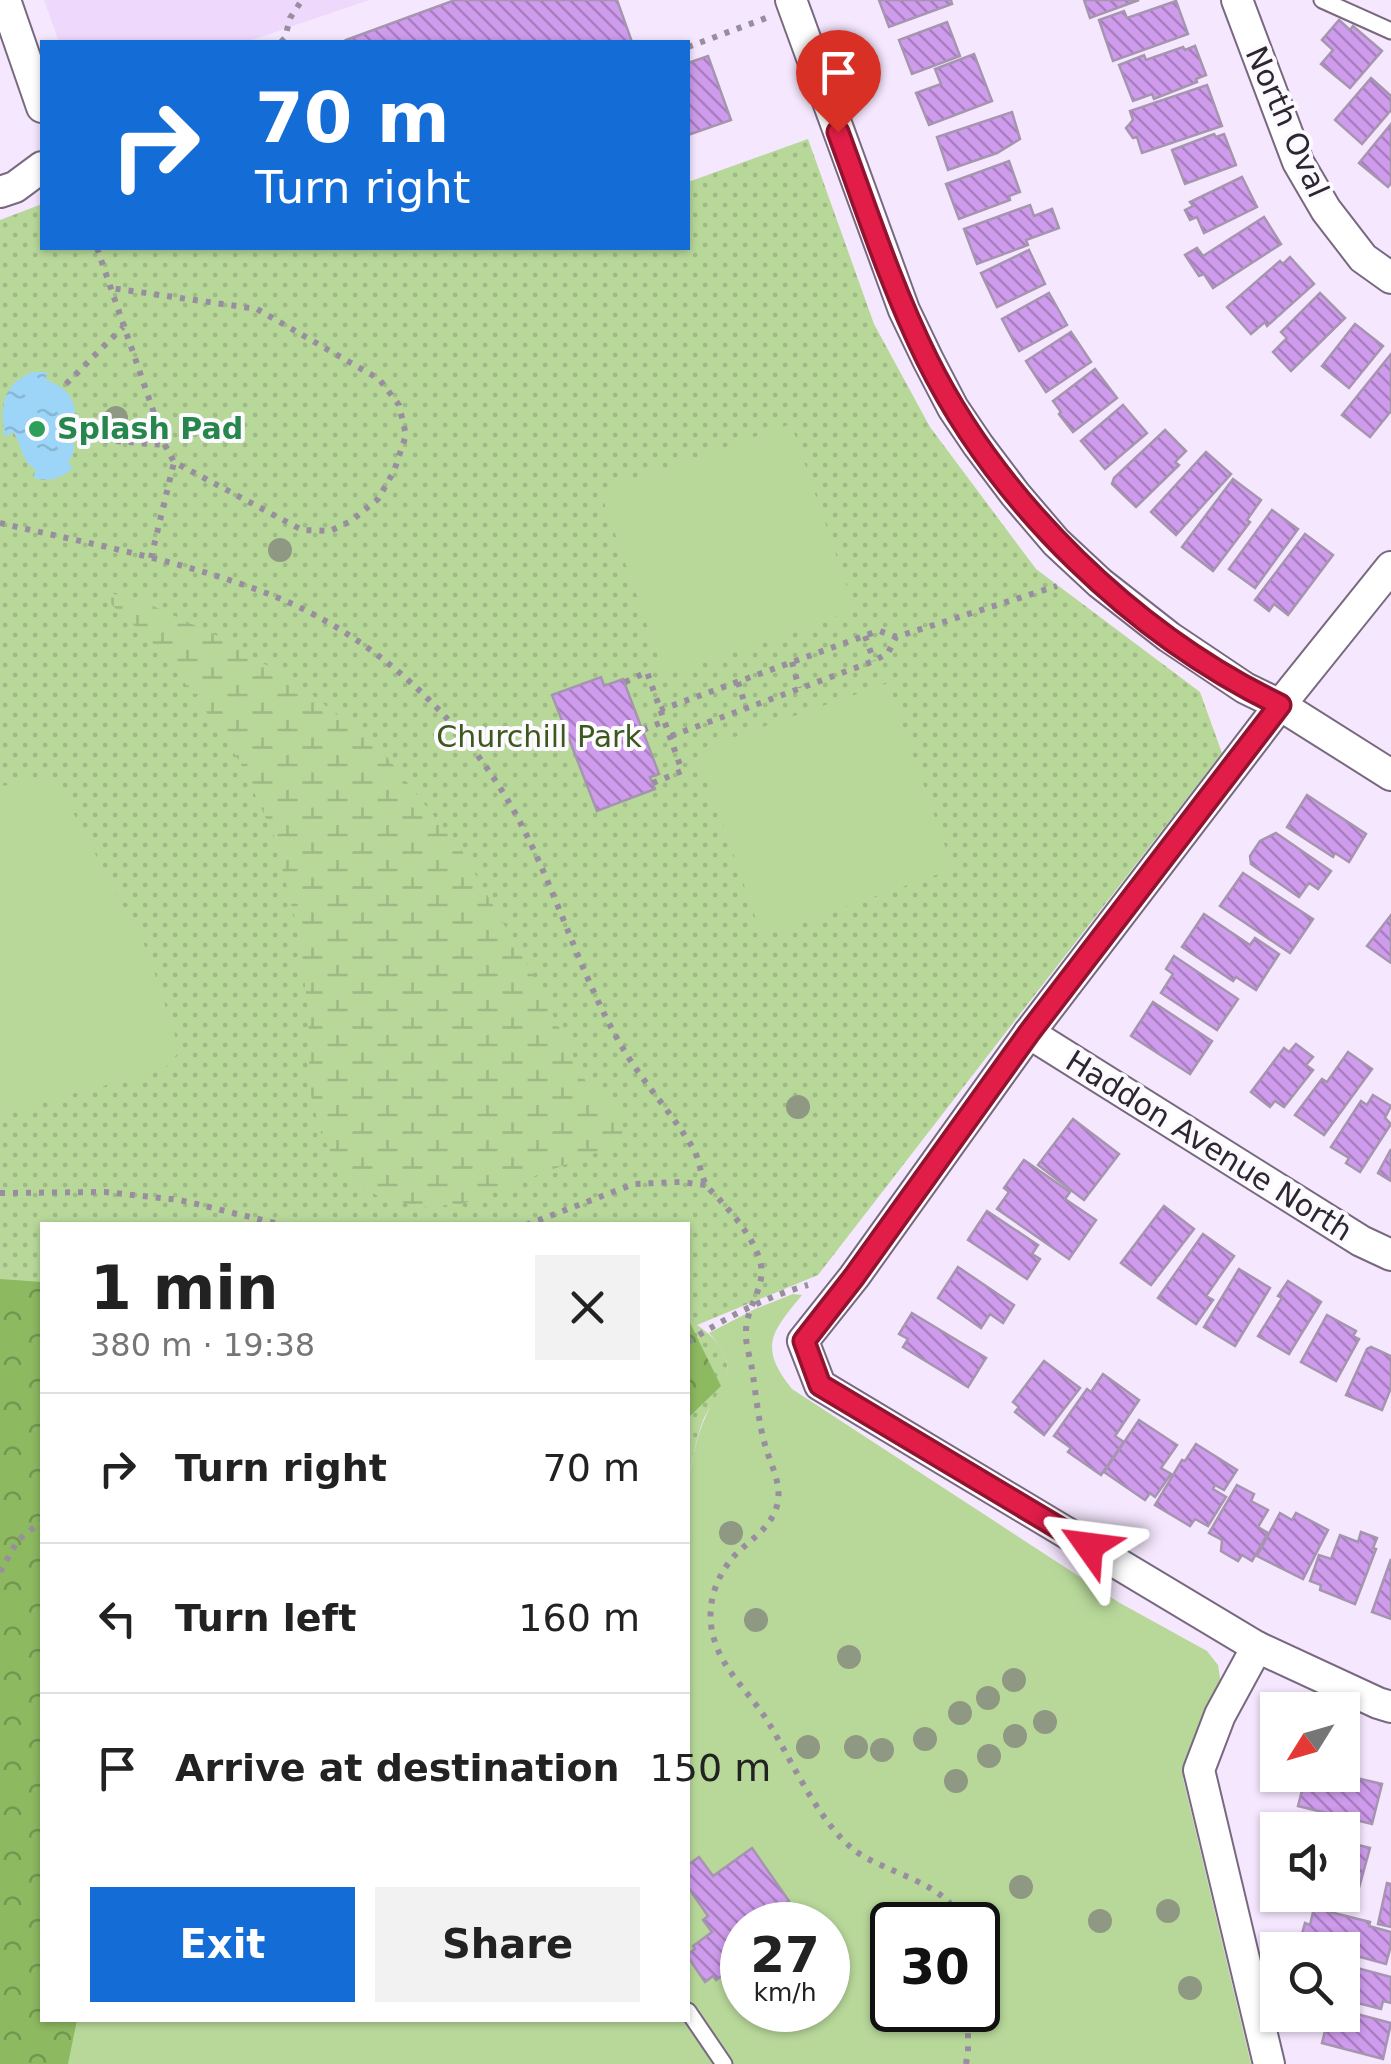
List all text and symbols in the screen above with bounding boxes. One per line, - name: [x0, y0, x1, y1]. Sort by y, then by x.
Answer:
- pin: [796, 30, 881, 133]
- street label: North Oval: [1239, 41, 1336, 203]
- icon: arrive: [811, 45, 866, 100]
- text: 70 m: [255, 77, 450, 159]
- icon: right: [90, 80, 220, 210]
- text: Turn right: [255, 161, 470, 214]
- place label: Splash Pad: [57, 411, 243, 446]
- marker: Splash Pad: [26, 418, 48, 440]
- park label: Churchill Park: [436, 719, 642, 754]
- street label: Haddon Avenue North: [1060, 1043, 1359, 1248]
- text: 1 min: [90, 1253, 278, 1323]
- button: close: [535, 1255, 640, 1360]
- text: 380 m · 19:38: [90, 1326, 315, 1364]
- icon: right: [90, 1441, 145, 1496]
- text: Turn right: [175, 1446, 387, 1490]
- text: 70 m: [543, 1446, 640, 1490]
- position arrow: [1037, 1494, 1141, 1598]
- icon: left: [90, 1591, 145, 1646]
- text: Turn left: [175, 1596, 356, 1640]
- text: 160 m: [518, 1596, 640, 1640]
- north arrow: [1260, 1692, 1360, 1792]
- map controls: [1260, 1692, 1360, 2032]
- icon: arrive: [90, 1741, 145, 1796]
- text: Arrive at destination: [175, 1746, 620, 1790]
- text: 150 m: [650, 1746, 771, 1790]
- button: sound: [1260, 1812, 1360, 1912]
- button: Exit: [90, 1887, 355, 2002]
- button: Share: [375, 1887, 640, 2002]
- speed limit sign: 30: [870, 1902, 1000, 2032]
- text: 27: [750, 1926, 820, 1984]
- button: search: [1260, 1932, 1360, 2032]
- text: km/h: [753, 1978, 817, 2007]

